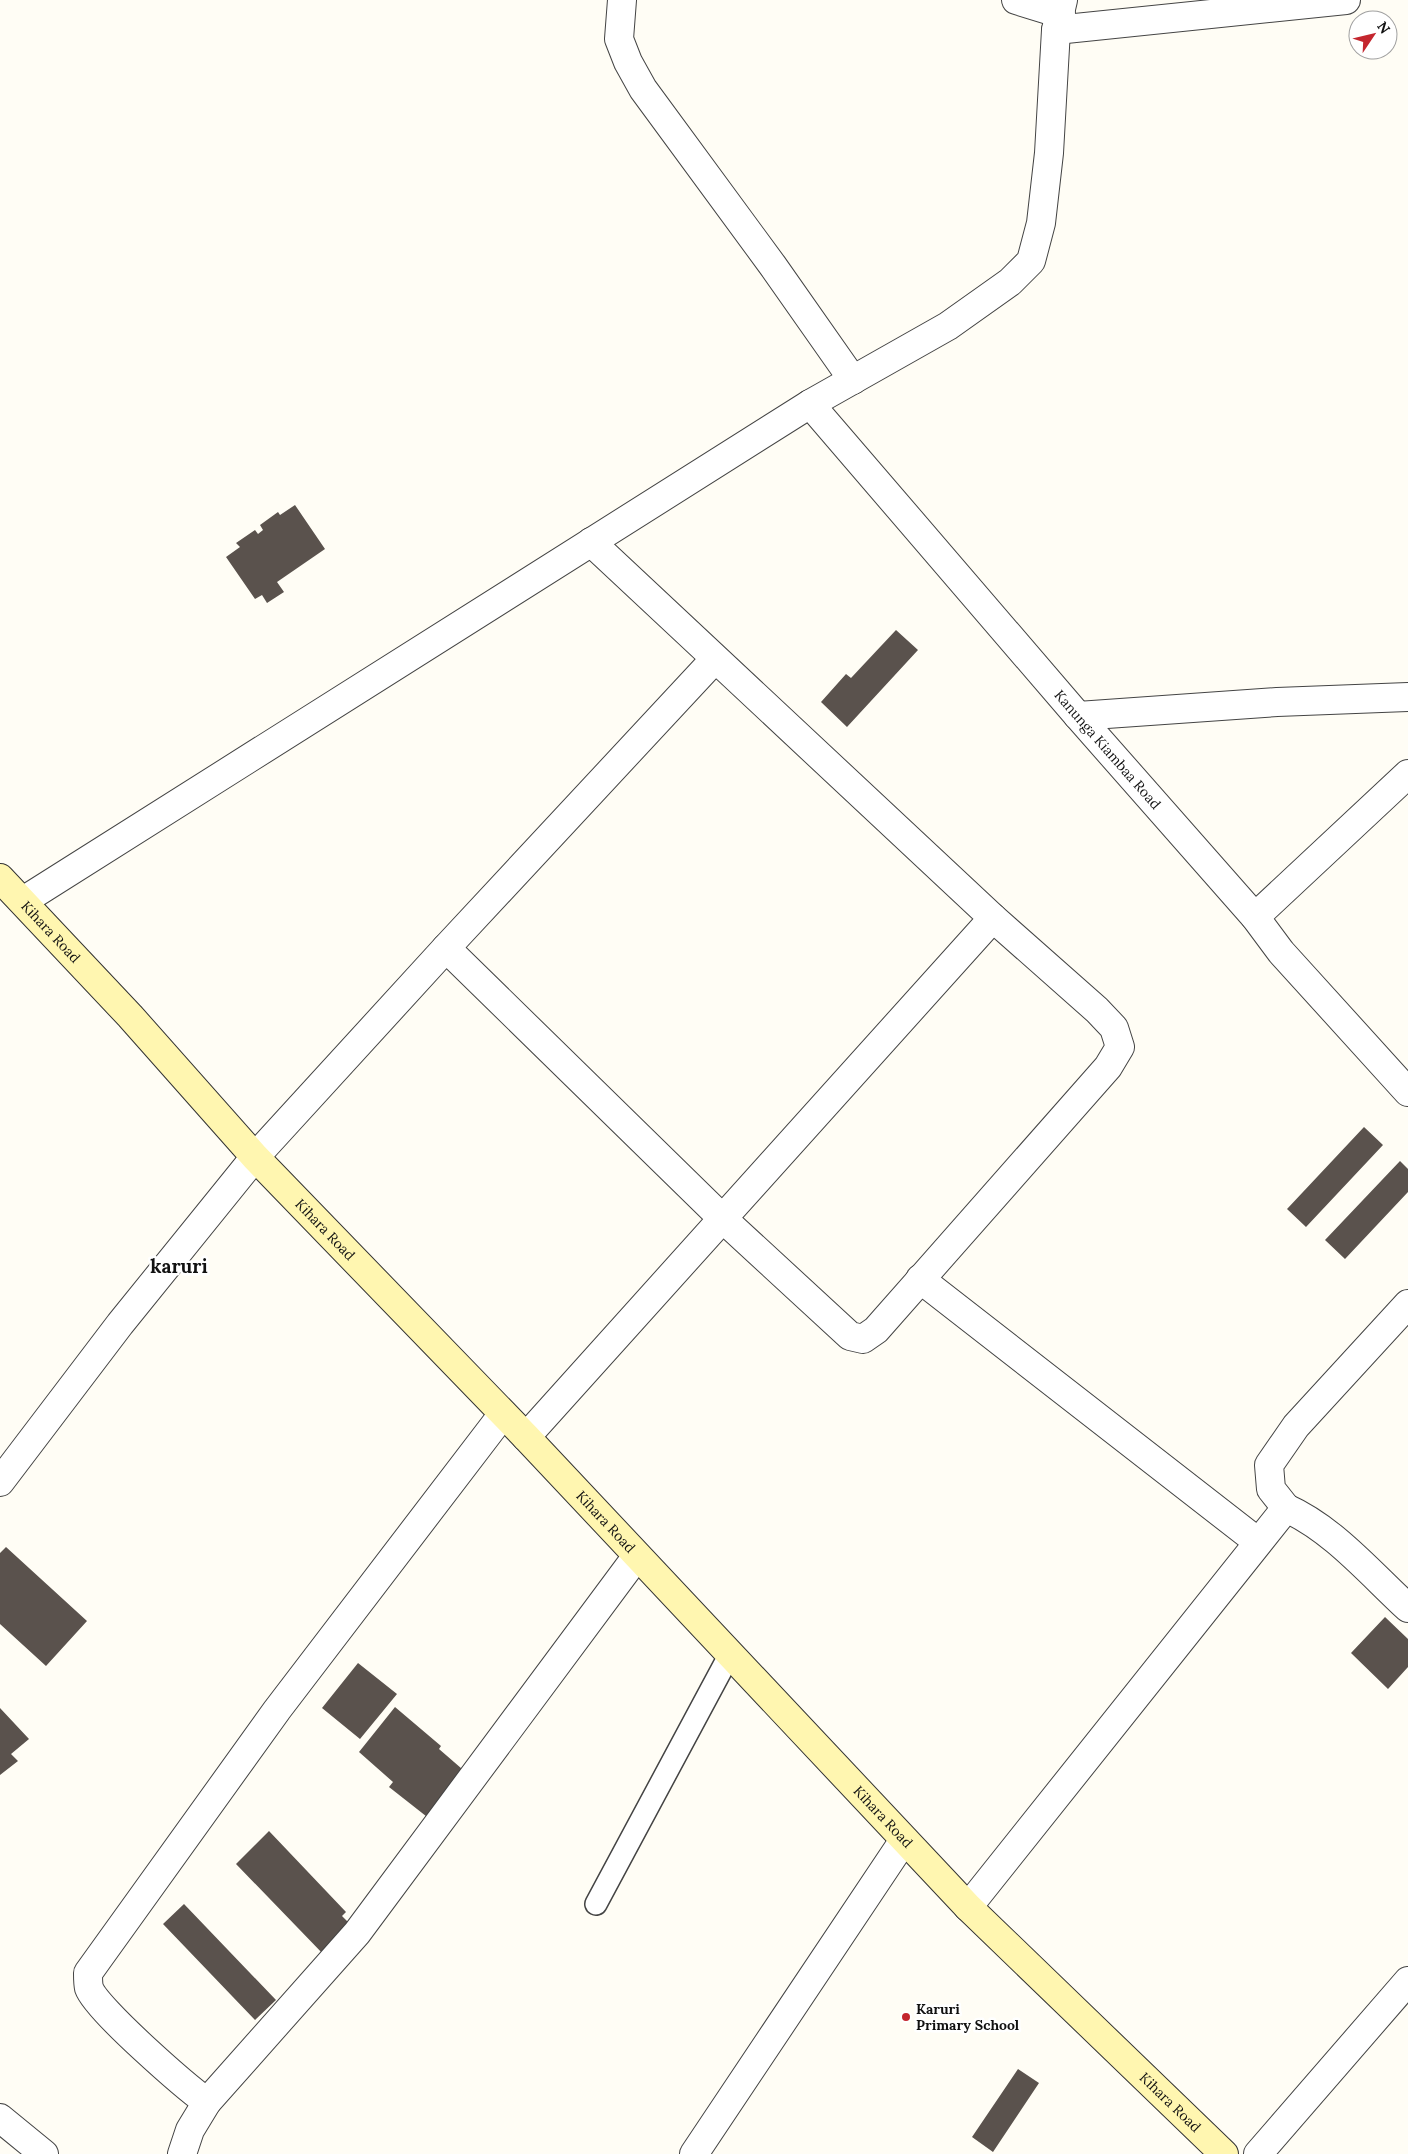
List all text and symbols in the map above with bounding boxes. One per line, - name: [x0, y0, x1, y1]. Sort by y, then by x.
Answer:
- north arrow: [1348, 10, 1398, 60]
- text: N: [1373, 18, 1394, 37]
- street label: Kanunga Kiambaa Road: [1050, 686, 1165, 813]
- street label: Kihara Road: [17, 897, 84, 967]
- street label: Kihara Road: [291, 1195, 359, 1264]
- district label: karuri: [150, 1254, 208, 1278]
- street label: Kihara Road: [572, 1487, 639, 1557]
- street label: Kihara Road: [850, 1782, 917, 1852]
- place label: Karuri Primary School: [916, 2000, 1020, 2034]
- marker: Karuri Primary School: [900, 2011, 912, 2023]
- street label: Kihara Road: [1136, 2068, 1205, 2136]

